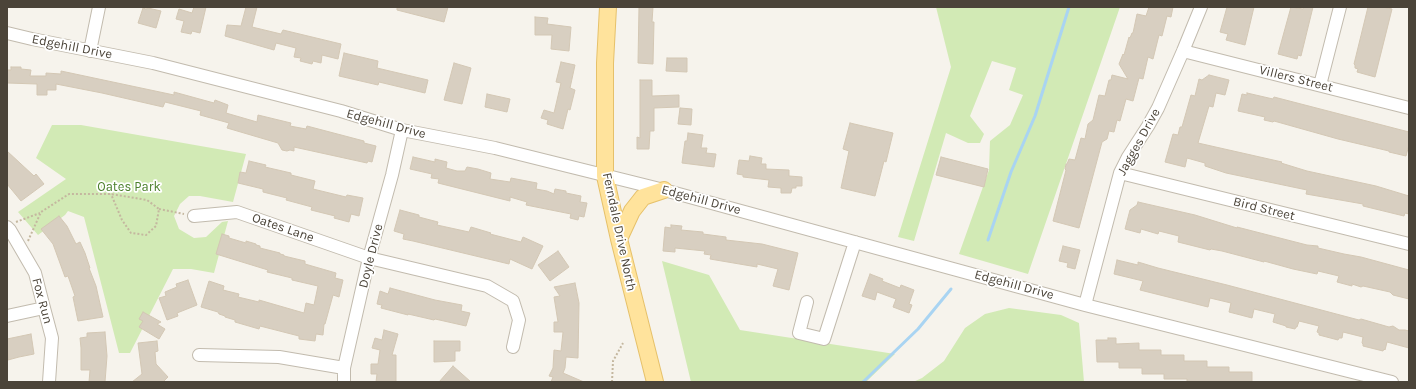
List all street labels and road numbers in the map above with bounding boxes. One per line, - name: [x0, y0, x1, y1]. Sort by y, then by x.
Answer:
- street label: Edgehill Drive: [31, 32, 113, 62]
- street label: Villers Street: [1258, 62, 1334, 96]
- street label: Edgehill Drive: [345, 106, 427, 142]
- street label: Jagges Drive: [1114, 106, 1164, 178]
- street label: Ferndale Drive North: [599, 171, 639, 293]
- street label: Edgehill Drive: [660, 182, 742, 218]
- street label: Bird Street: [1231, 194, 1297, 224]
- street label: Oates Lane: [250, 210, 316, 246]
- street label: Doyle Drive: [356, 222, 386, 290]
- street label: Edgehill Drive: [973, 267, 1055, 303]
- street label: Fox Run: [28, 276, 56, 326]

